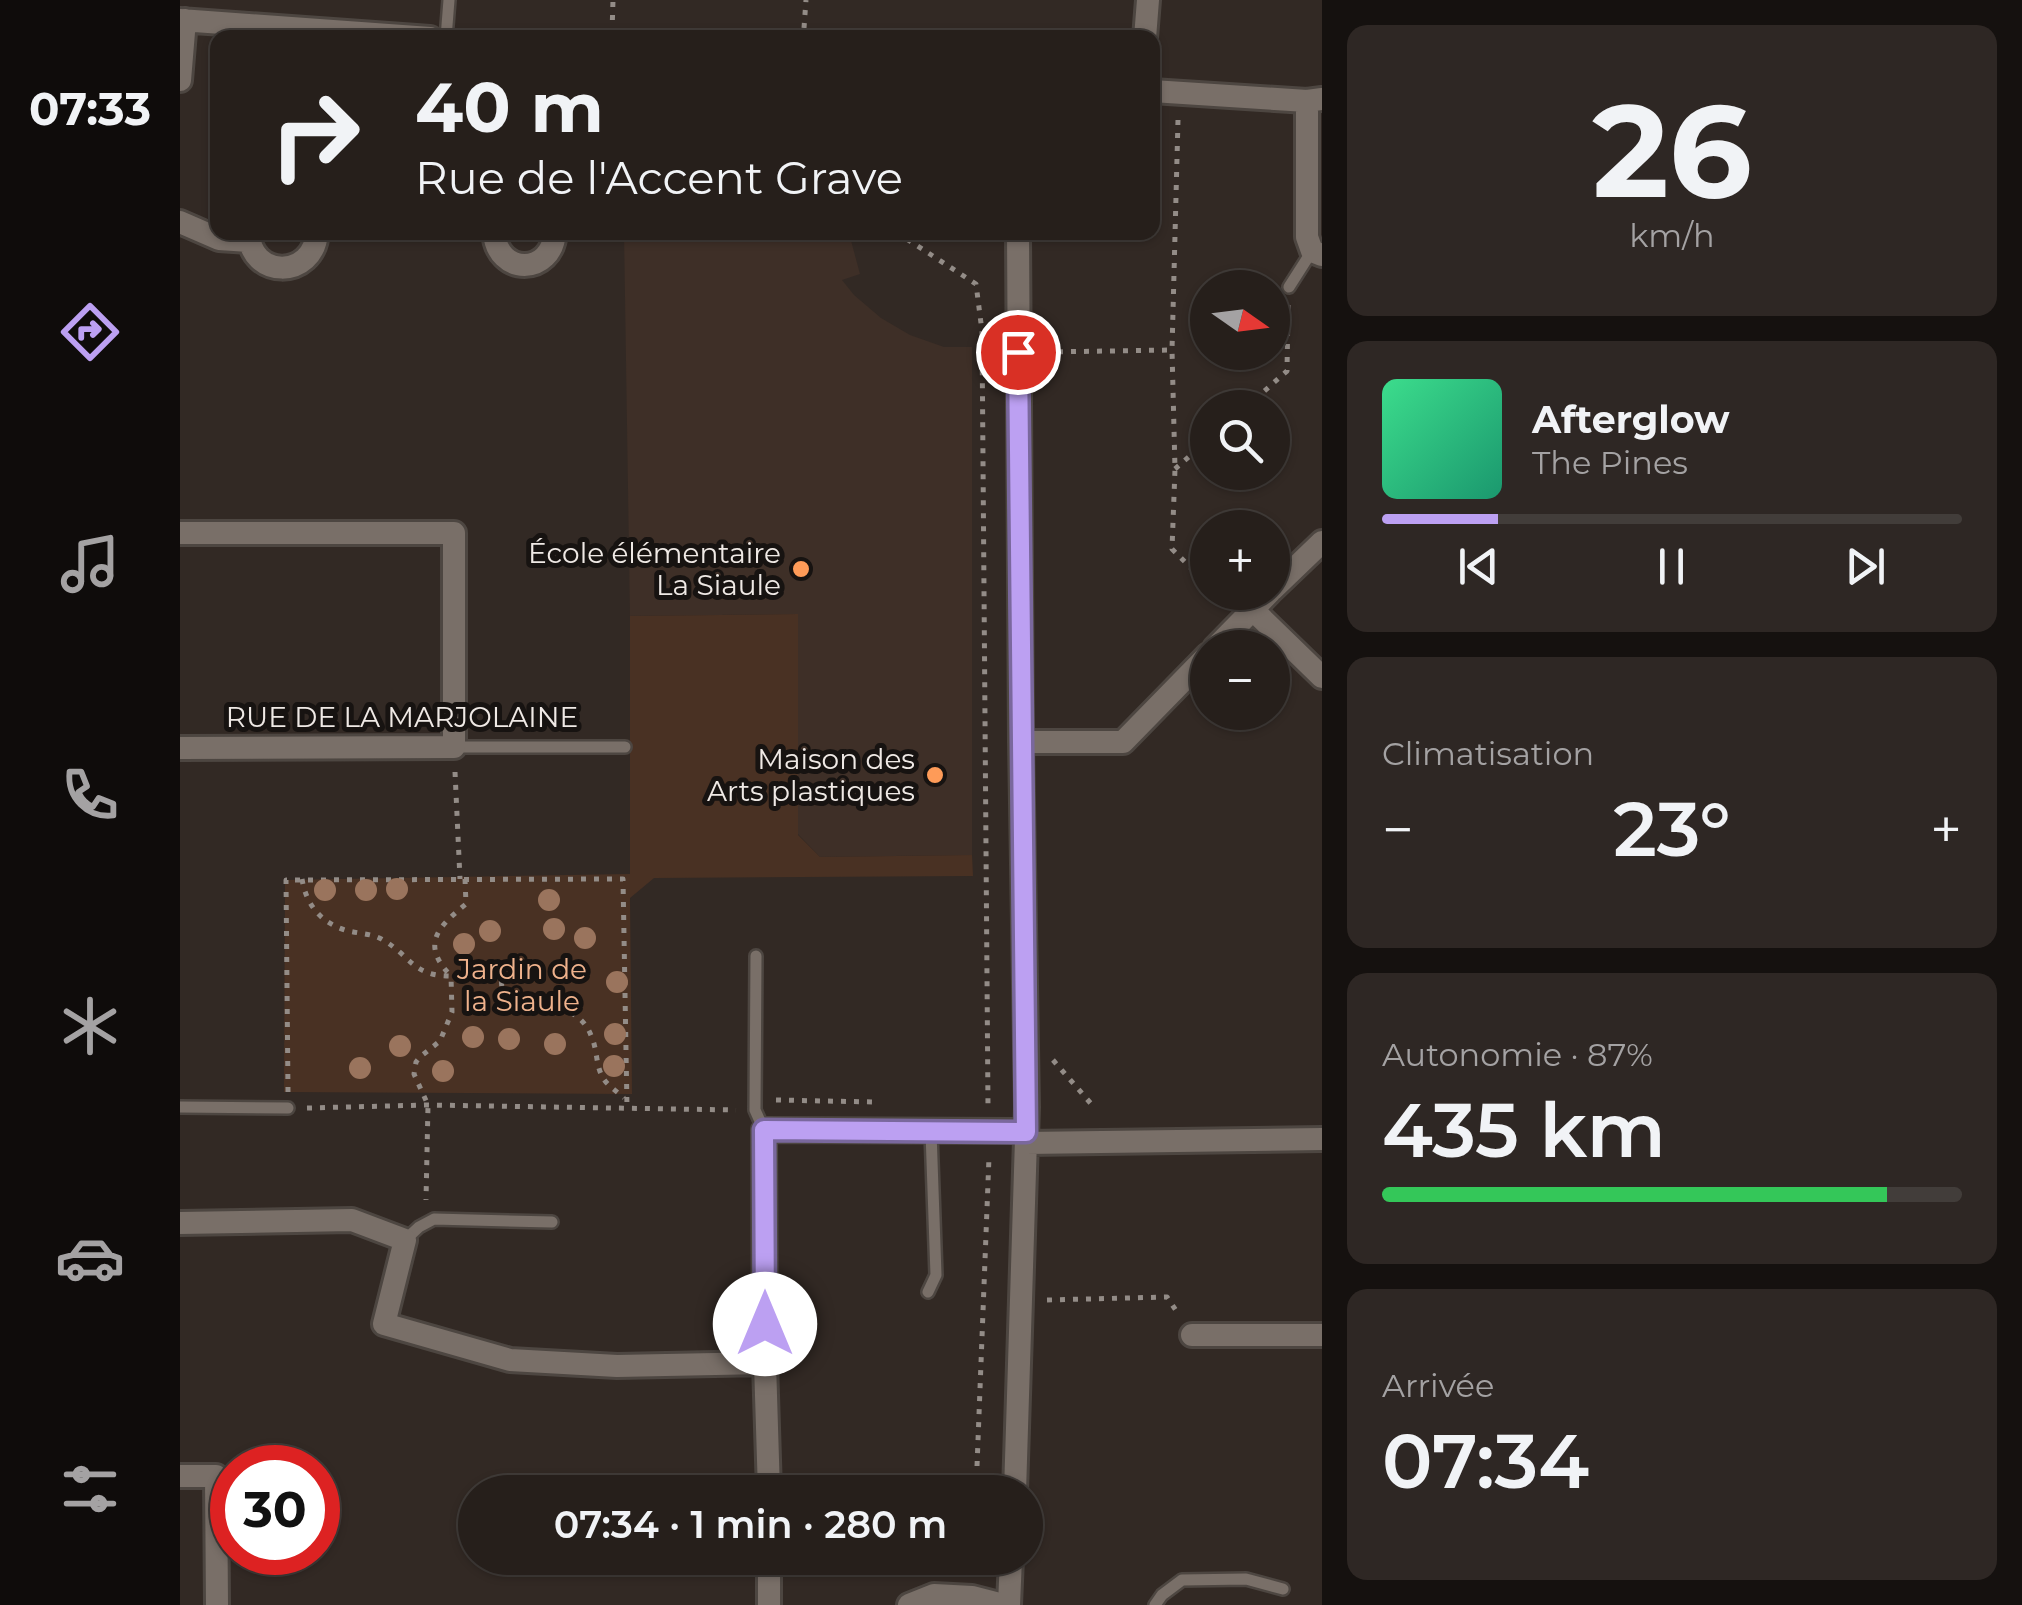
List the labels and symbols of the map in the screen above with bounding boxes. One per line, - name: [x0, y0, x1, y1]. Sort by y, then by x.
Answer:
- north arrow: [1190, 270, 1290, 370]
- pin: [976, 310, 1061, 395]
- place label: École élémentaire La Siaule: [528, 536, 781, 602]
- marker: École élémentaire La Siaule: [790, 558, 812, 580]
- street label: RUE DE LA MARJOLAINE: [226, 700, 578, 734]
- place label: Maison des Arts plastiques: [707, 742, 915, 808]
- marker: Maison des Arts plastiques: [924, 764, 946, 786]
- park label: Jardin de la Siaule: [456, 952, 587, 1018]
- position arrow: [713, 1272, 817, 1376]
- speed limit sign: 30: [210, 1445, 340, 1575]

